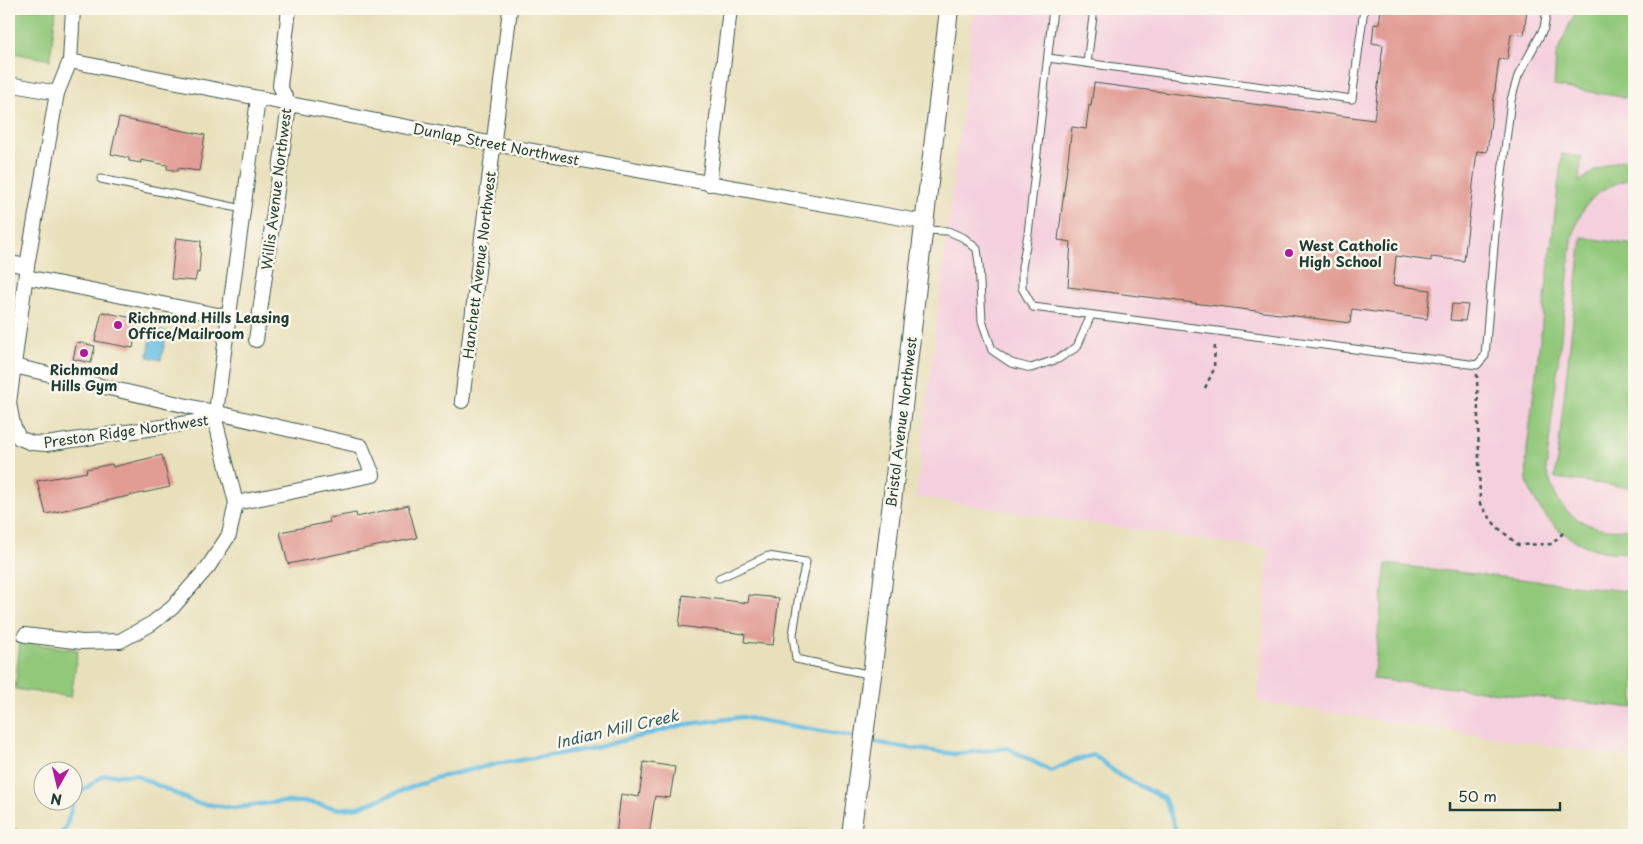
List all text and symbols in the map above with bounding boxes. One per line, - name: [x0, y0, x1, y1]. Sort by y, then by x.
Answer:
- street label: Willis Avenue Northwest: [256, 106, 296, 271]
- street label: Dunlap Street Northwest: [411, 118, 581, 171]
- street label: Hanchett Avenue Northwest: [457, 170, 501, 360]
- place label: West Catholic High School: [1299, 235, 1398, 272]
- marker: West Catholic High School: [1283, 247, 1295, 259]
- place label: Richmond Hills Leasing Office/Mailroom: [128, 307, 289, 344]
- marker: Richmond Hills Leasing Office/Mailroom: [112, 319, 124, 331]
- street label: Bristol Avenue Northwest: [880, 335, 922, 508]
- marker: Richmond Hills Gym: [78, 347, 90, 359]
- place label: Richmond Hills Gym: [50, 359, 119, 396]
- street label: Preston Ridge Northwest: [42, 409, 210, 453]
- water label: Indian Mill Creek: [553, 702, 682, 753]
- north arrow: [32, 762, 82, 812]
- scale bar: [1450, 779, 1560, 811]
- text: 50 m: [1458, 784, 1497, 807]
- text: N: [49, 788, 63, 811]

